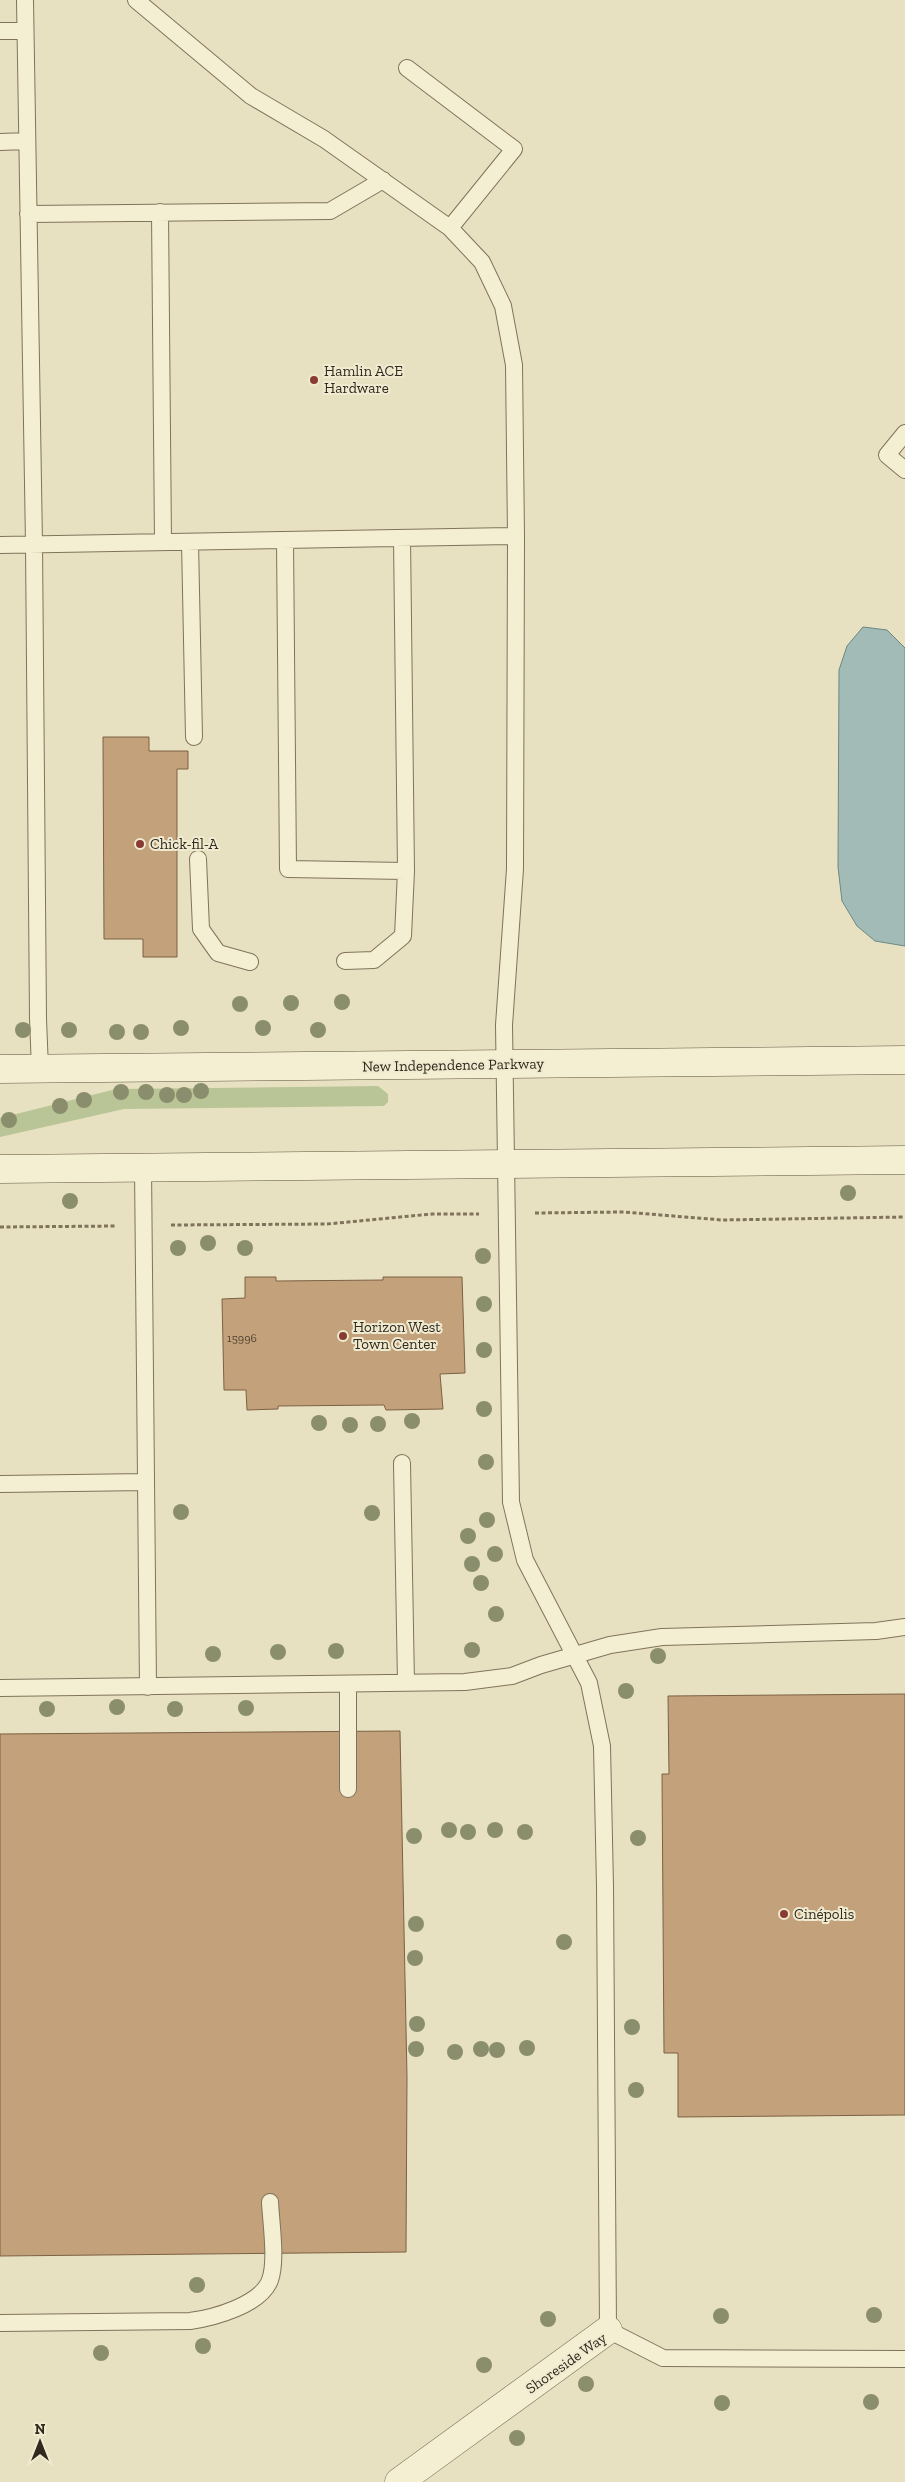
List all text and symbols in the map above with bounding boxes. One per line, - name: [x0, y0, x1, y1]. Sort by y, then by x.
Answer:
- place label: Hamlin ACE Hardware: [324, 362, 403, 397]
- marker: Hamlin ACE Hardware: [308, 374, 320, 386]
- place label: Chick-fil-A: [150, 835, 219, 853]
- marker: Chick-fil-A: [134, 838, 146, 850]
- street label: New Independence Parkway: [362, 1054, 544, 1076]
- place label: Horizon West Town Center: [353, 1318, 441, 1353]
- marker: Horizon West Town Center: [337, 1330, 349, 1342]
- house number: 15996: [227, 1331, 257, 1345]
- place label: Cinépolis: [794, 1905, 854, 1923]
- marker: Cinépolis: [778, 1908, 790, 1920]
- street label: Shoreside Way: [522, 2328, 610, 2397]
- north arrow: [15, 2417, 65, 2467]
- text: N: [35, 2421, 46, 2438]

